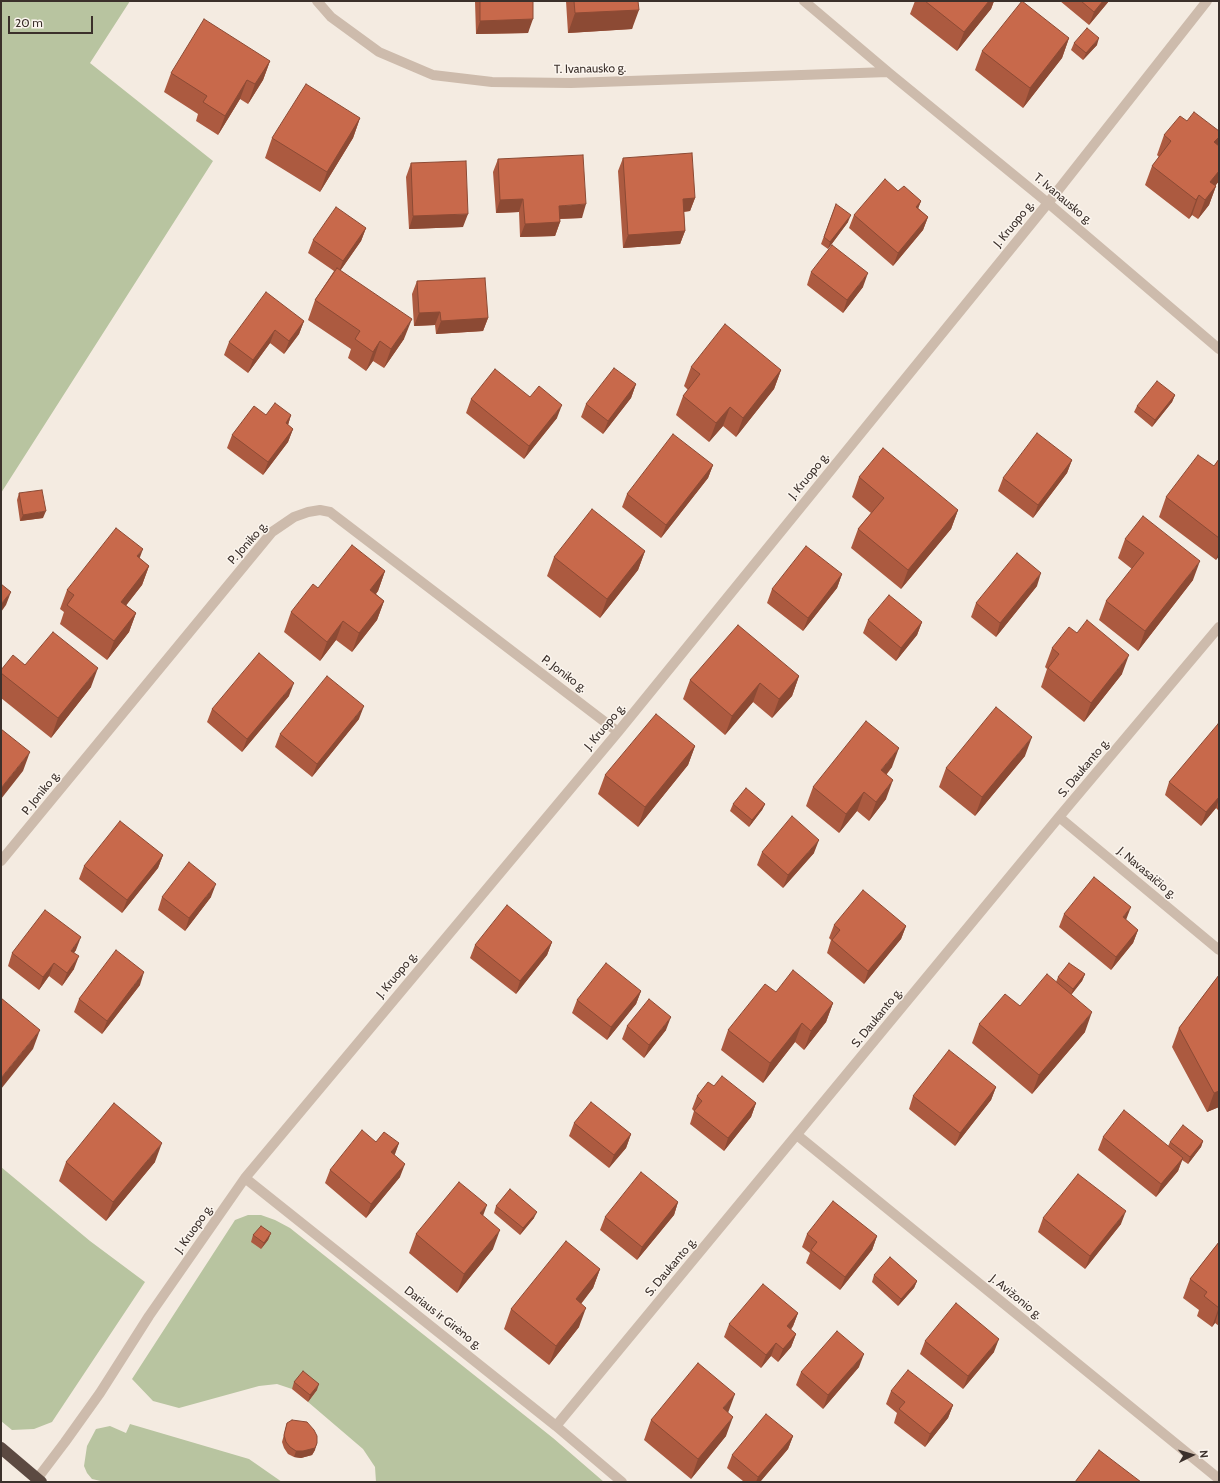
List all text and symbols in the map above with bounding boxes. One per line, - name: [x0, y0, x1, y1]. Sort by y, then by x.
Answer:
- scale bar: [10, 8, 95, 34]
- text: 20 m: [15, 15, 43, 30]
- street label: T. Ivanausko g.: [554, 61, 626, 77]
- street label: T. Ivanausko g.: [1031, 170, 1095, 228]
- street label: J. Kruopo g.: [991, 198, 1037, 250]
- street label: J. Kruopo g.: [786, 450, 832, 502]
- street label: P. Joniko g.: [225, 519, 271, 567]
- street label: P. Joniko g.: [539, 652, 589, 696]
- street label: J. Kruopo g.: [581, 701, 629, 753]
- street label: S. Daukanto g.: [1055, 736, 1113, 800]
- street label: P. Joniko g.: [19, 768, 63, 818]
- street label: J. Navasaičio g.: [1115, 844, 1179, 902]
- street label: J. Kruopo g.: [373, 949, 421, 1001]
- street label: S. Daukanto g.: [849, 985, 905, 1051]
- street label: J. Kruopo g.: [172, 1202, 216, 1256]
- street label: S. Daukanto g.: [642, 1235, 700, 1299]
- street label: J. Avižonio g.: [987, 1272, 1045, 1322]
- street label: Dariaus ir Girėno g.: [401, 1283, 485, 1353]
- north arrow: [1172, 1435, 1212, 1475]
- text: N: [1197, 1449, 1211, 1458]

